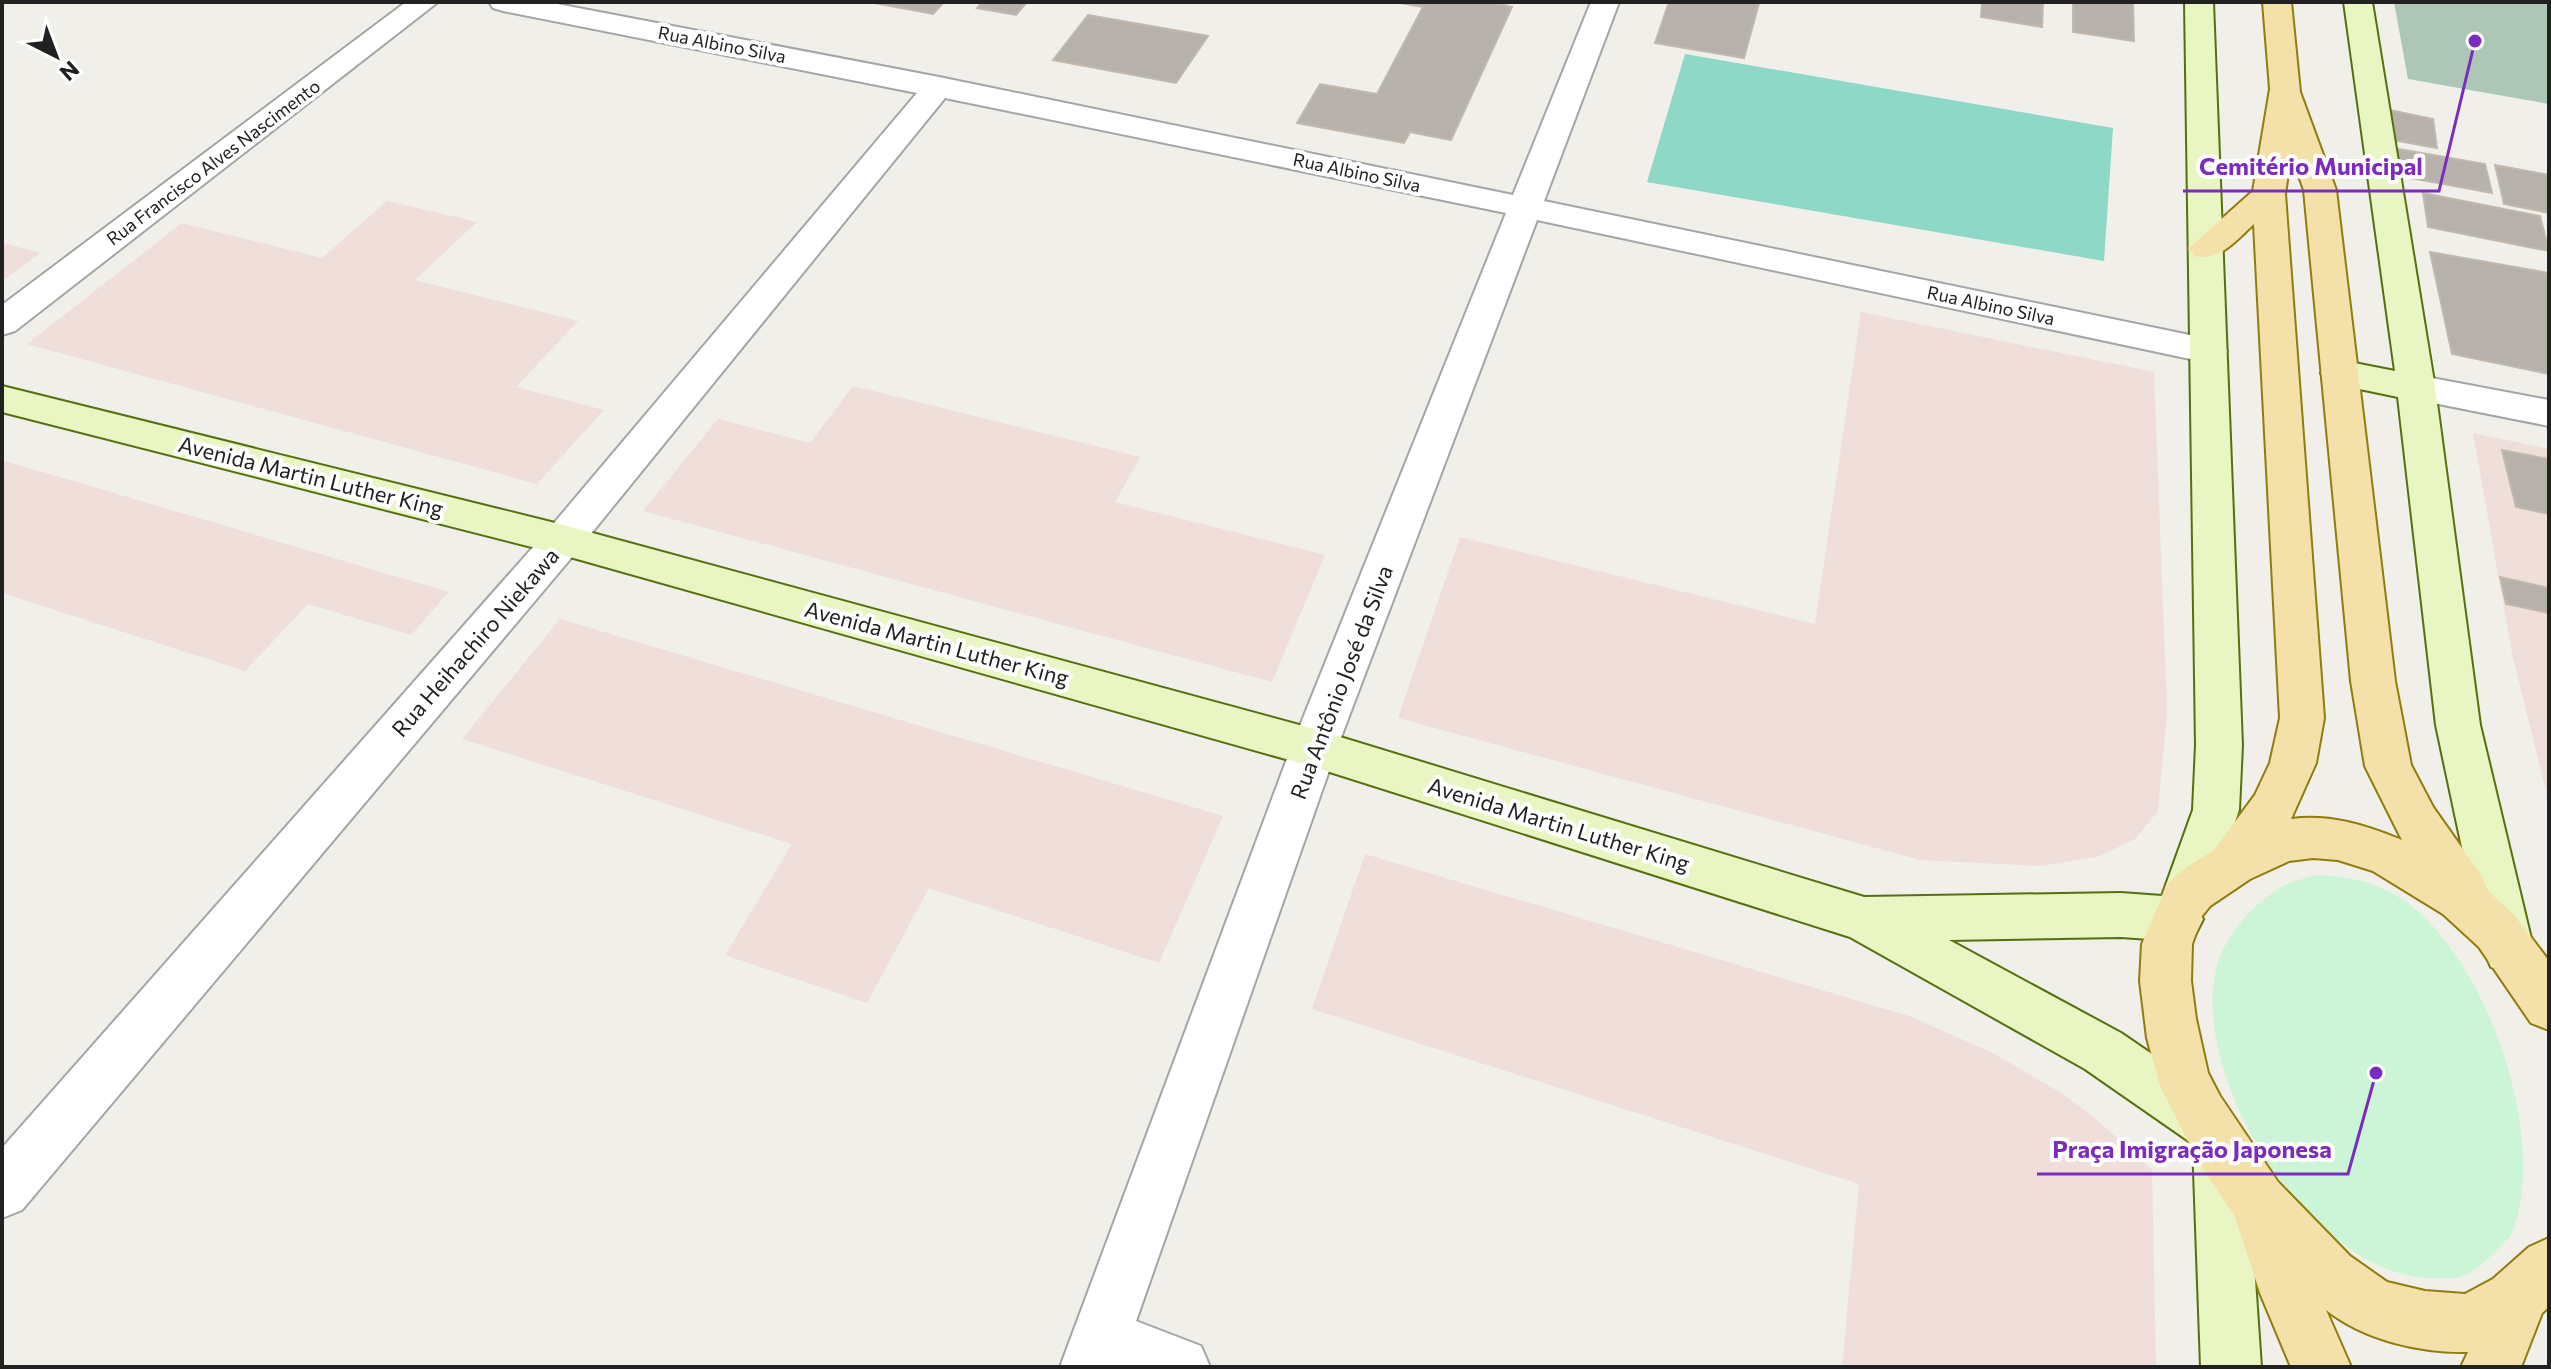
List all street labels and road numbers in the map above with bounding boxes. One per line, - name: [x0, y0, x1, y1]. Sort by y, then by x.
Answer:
- street label: Rua Albino Silva: [656, 21, 788, 67]
- street label: Rua Francisco Alves Nascimento: [102, 74, 324, 250]
- street label: Rua Albino Silva: [1291, 148, 1423, 196]
- street label: Rua Albino Silva: [1925, 281, 2057, 329]
- street label: Avenida Martin Luther King: [176, 430, 446, 522]
- street label: Rua Heihachiro Niekawa: [386, 542, 564, 742]
- street label: Rua Antônio José da Silva: [1284, 561, 1398, 803]
- street label: Avenida Martin Luther King: [802, 595, 1072, 691]
- street label: Avenida Martin Luther King: [1425, 771, 1693, 877]

